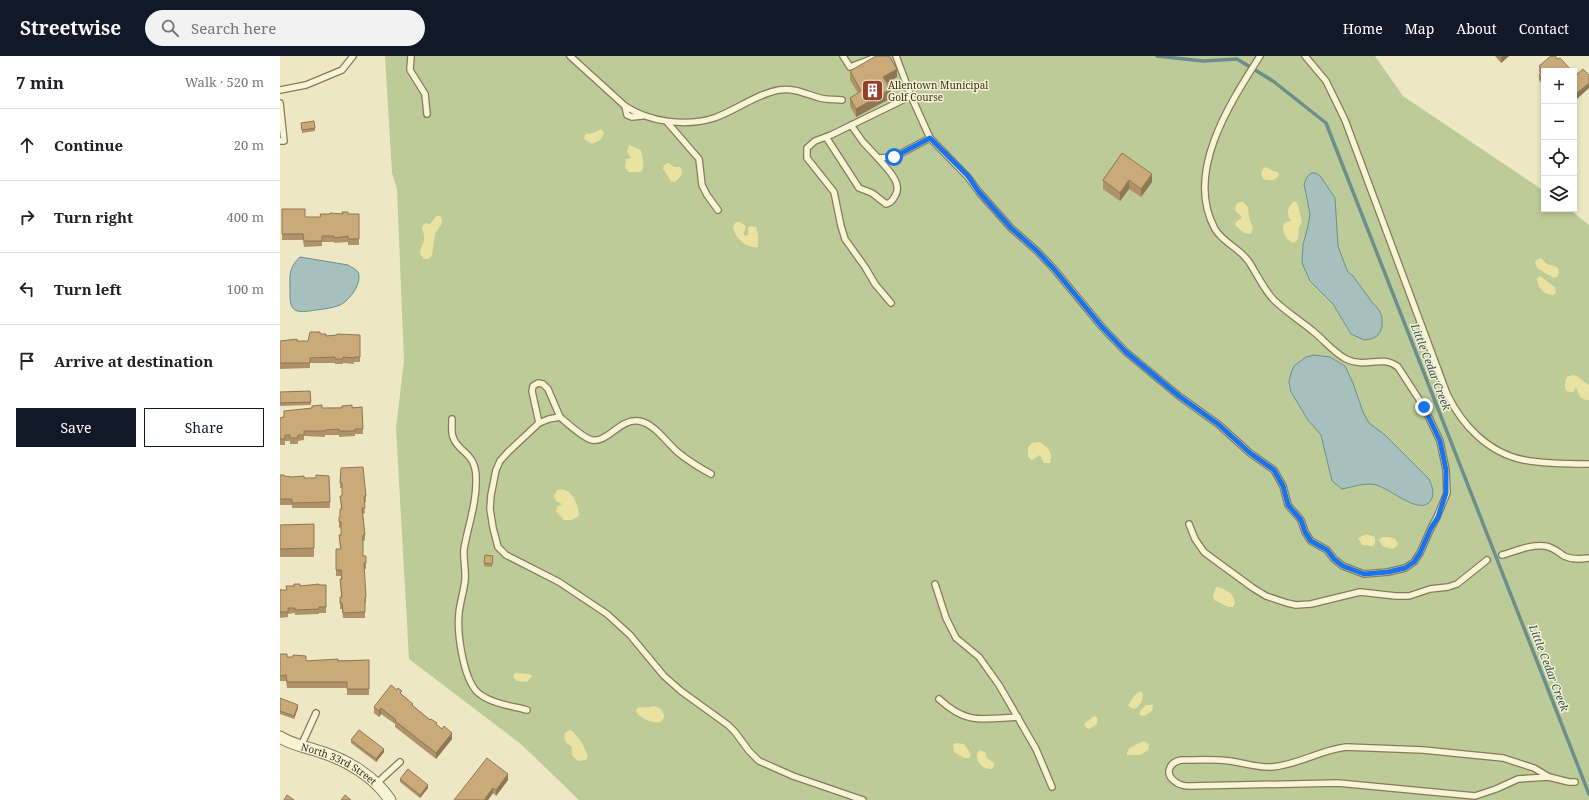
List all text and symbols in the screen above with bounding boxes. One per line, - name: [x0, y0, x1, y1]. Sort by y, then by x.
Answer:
- search box: [145, 10, 425, 46]
- text: Streetwise: [20, 15, 121, 41]
- icon: search: [159, 17, 181, 39]
- text: Search here: [191, 18, 276, 38]
- text: Home: [1343, 19, 1383, 38]
- text: Map: [1405, 19, 1434, 38]
- text: About: [1456, 19, 1497, 38]
- text: Contact: [1519, 19, 1569, 38]
- map controls: [1541, 68, 1577, 212]
- button: +: [1541, 68, 1577, 104]
- text: 7 min: [16, 71, 64, 94]
- text: Walk · 520 m: [185, 73, 264, 91]
- building icon: Allentown Municipal Golf Course: [859, 78, 885, 104]
- place label: Allentown Municipal Golf Course: [888, 78, 988, 104]
- button: −: [1541, 104, 1577, 140]
- icon: ahead: [16, 134, 38, 156]
- text: Continue: [54, 135, 123, 155]
- text: 20 m: [234, 136, 264, 154]
- button: locate: [1541, 140, 1577, 176]
- route start: [885, 148, 903, 166]
- button: layers: [1541, 176, 1577, 212]
- icon: right: [16, 206, 38, 228]
- text: Turn right: [54, 207, 133, 227]
- text: 400 m: [227, 208, 264, 226]
- icon: left: [16, 278, 38, 300]
- text: Turn left: [54, 279, 122, 299]
- text: 100 m: [227, 280, 264, 298]
- water label: Little Cedar Creek: [1408, 320, 1455, 413]
- icon: arrive: [16, 350, 38, 372]
- text: Arrive at destination: [54, 351, 213, 371]
- route end: [1415, 398, 1433, 416]
- button: Save: [16, 408, 136, 447]
- button: Share: [144, 408, 264, 447]
- water label: Little Cedar Creek: [1526, 621, 1573, 714]
- street label: North 33rd Street: [299, 739, 380, 788]

